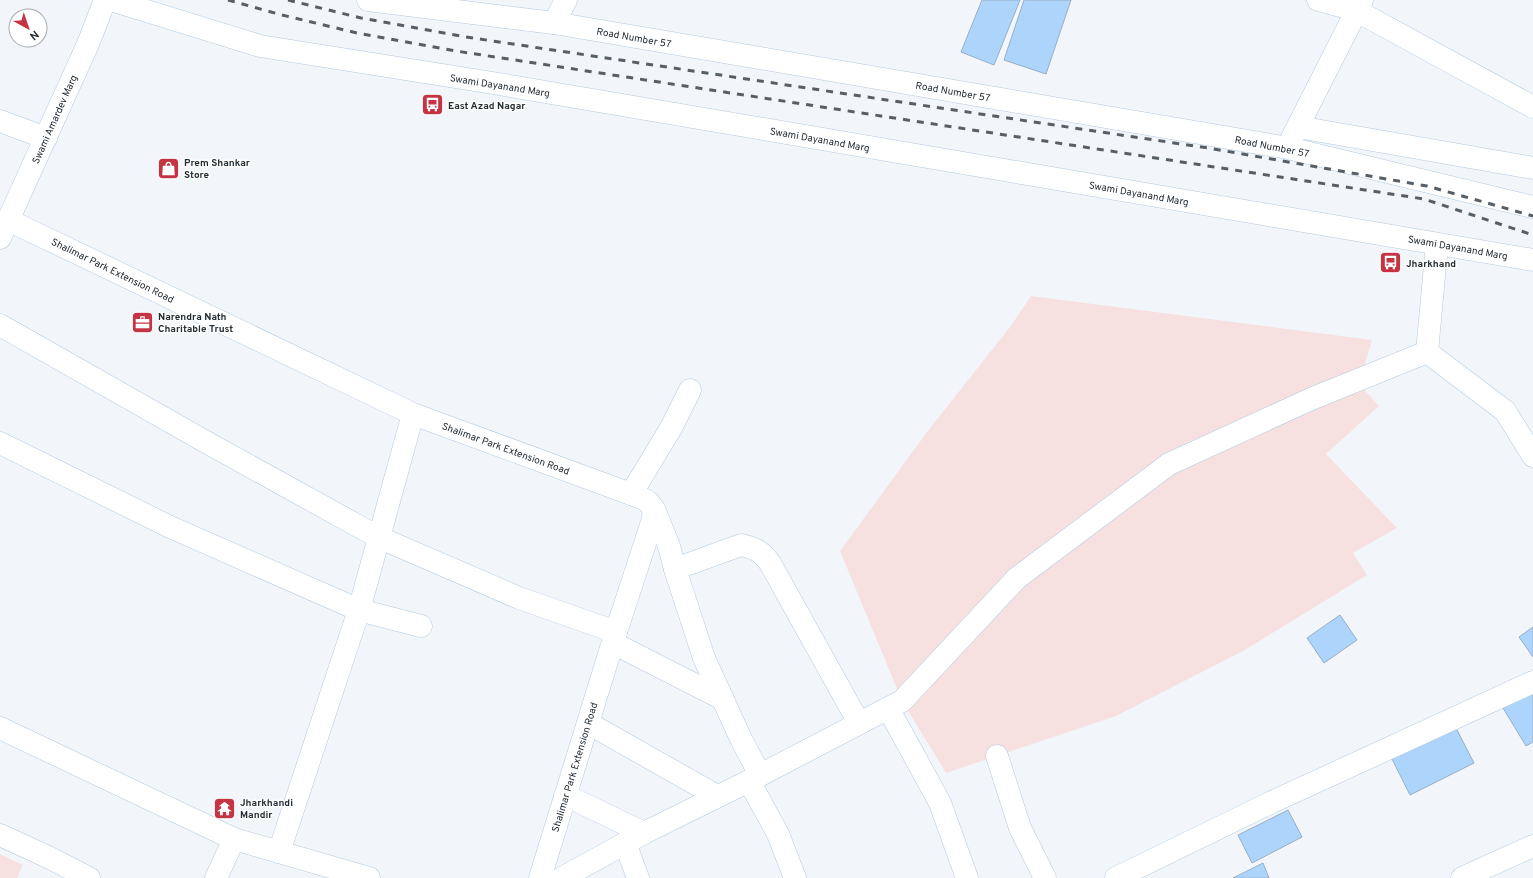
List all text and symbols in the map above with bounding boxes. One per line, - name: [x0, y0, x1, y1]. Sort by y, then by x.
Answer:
- north arrow: [8, 8, 48, 48]
- street label: Road Number 57: [595, 26, 672, 51]
- text: N: [26, 27, 41, 43]
- street label: Swami Dayanand Marg: [449, 72, 551, 101]
- street label: Swami Amardev Marg: [30, 73, 81, 166]
- street label: Road Number 57: [914, 80, 991, 105]
- bus stop icon: East Azad Nagar: [419, 92, 445, 118]
- place label: East Azad Nagar: [448, 100, 526, 113]
- street label: Swami Dayanand Marg: [769, 125, 871, 156]
- street label: Road Number 57: [1233, 134, 1310, 161]
- shop icon: Prem Shankar Store: [155, 155, 181, 181]
- place label: Prem Shankar Store: [184, 157, 251, 182]
- street label: Swami Dayanand Marg: [1088, 179, 1190, 210]
- street label: Swami Dayanand Marg: [1407, 233, 1509, 264]
- street label: Shalimar Park Extension Road: [49, 236, 176, 307]
- bus stop icon: Jharkhand: [1377, 250, 1403, 276]
- place label: Jharkhand: [1406, 258, 1456, 271]
- office icon: Narendra Nath Charitable Trust: [130, 309, 156, 335]
- place label: Narendra Nath Charitable Trust: [158, 311, 233, 336]
- street label: Shalimar Park Extension Road: [440, 420, 571, 479]
- street label: Shalimar Park Extension Road: [549, 701, 601, 834]
- temple icon: Jharkhandi Mandir: [211, 795, 237, 821]
- place label: Jharkhandi Mandir: [240, 797, 293, 822]

